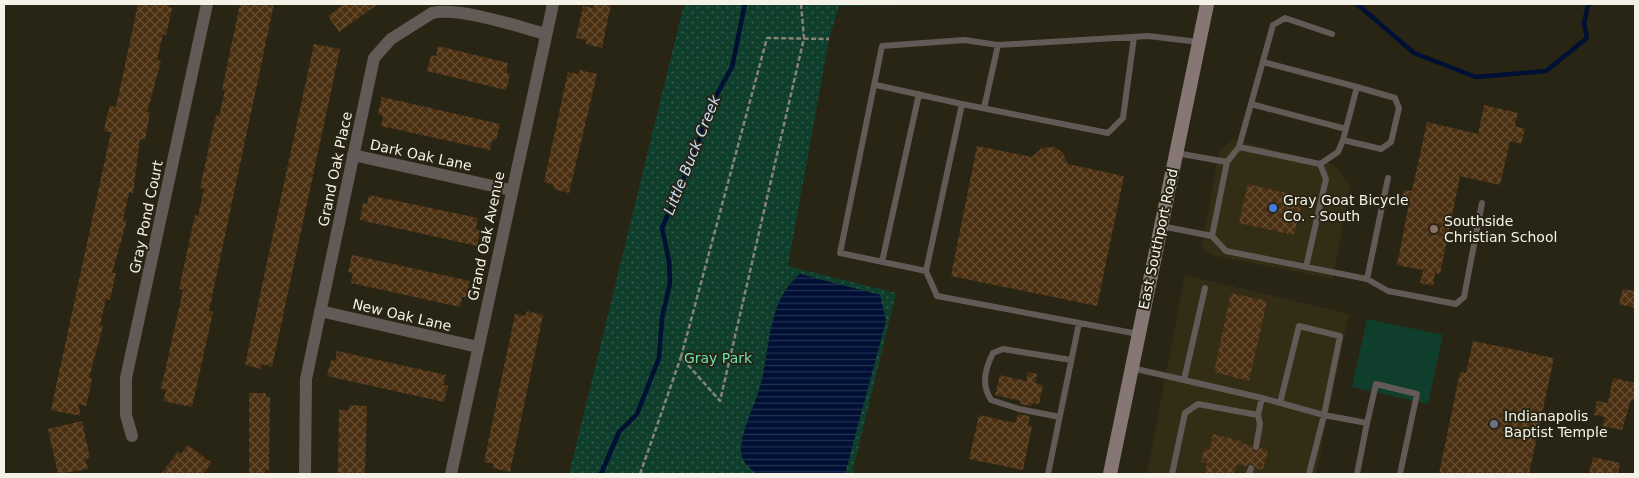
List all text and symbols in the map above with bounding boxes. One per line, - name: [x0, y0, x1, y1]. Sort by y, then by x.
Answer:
- water label: Little Buck Creek: [660, 91, 725, 218]
- street label: Grand Oak Place: [315, 110, 355, 228]
- street label: Dark Oak Lane: [369, 136, 473, 174]
- street label: Gray Pond Court: [126, 159, 166, 275]
- street label: East Southport Road: [1135, 167, 1181, 311]
- street label: Grand Oak Avenue: [464, 170, 508, 302]
- place label: Gray Goat Bicycle Co. - South: [1283, 192, 1409, 224]
- marker: Gray Goat Bicycle Co. - South: [1267, 202, 1279, 214]
- place label: Southside Christian School: [1444, 213, 1557, 245]
- marker: Southside Christian School: [1428, 223, 1440, 235]
- street label: New Oak Lane: [351, 296, 453, 334]
- park label: Gray Park: [684, 350, 753, 366]
- place label: Indianapolis Baptist Temple: [1504, 408, 1608, 440]
- marker: Indianapolis Baptist Temple: [1488, 418, 1500, 430]

